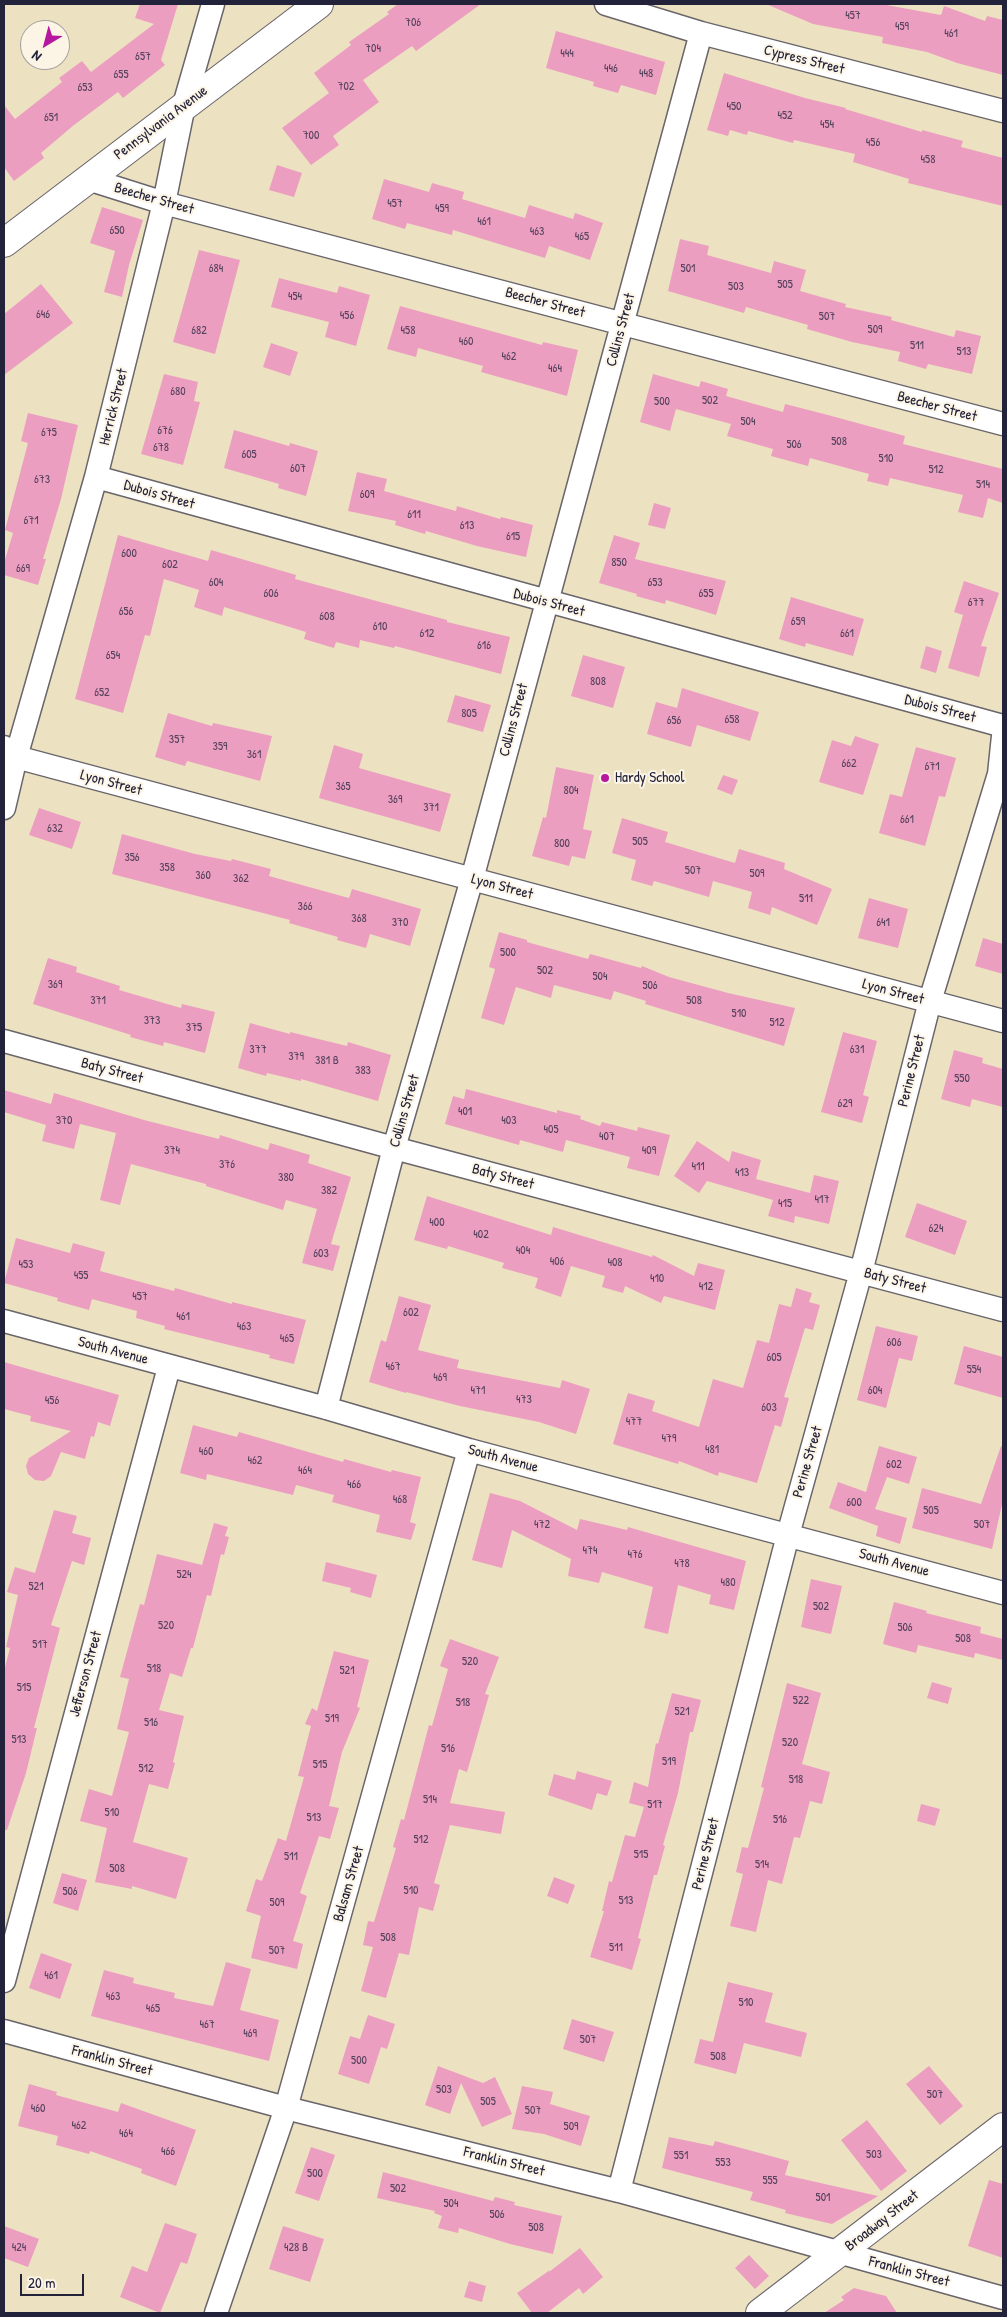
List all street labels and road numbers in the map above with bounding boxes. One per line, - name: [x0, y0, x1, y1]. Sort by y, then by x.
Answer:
- street label: Cypress Street: [762, 41, 846, 79]
- street label: Pennsylvania Avenue: [111, 82, 211, 164]
- street label: Beecher Street: [112, 179, 196, 219]
- street label: Beecher Street: [503, 284, 587, 322]
- street label: Collins Street: [603, 291, 639, 369]
- street label: Herrick Street: [96, 367, 132, 447]
- street label: Beecher Street: [895, 388, 979, 426]
- street label: Dubois Street: [122, 476, 196, 514]
- street label: Dubois Street: [511, 585, 587, 621]
- street label: Collins Street: [496, 681, 532, 759]
- street label: Dubois Street: [902, 691, 978, 727]
- street label: Lyon Street: [78, 766, 144, 800]
- street label: Lyon Street: [469, 870, 535, 904]
- street label: Lyon Street: [860, 975, 926, 1009]
- street label: Perine Street: [894, 1033, 930, 1109]
- street label: Baty Street: [79, 1054, 145, 1088]
- street label: Collins Street: [386, 1072, 424, 1150]
- street label: Baty Street: [470, 1160, 536, 1194]
- street label: Baty Street: [862, 1264, 928, 1298]
- street label: South Avenue: [76, 1333, 150, 1369]
- street label: Perine Street: [789, 1424, 827, 1500]
- street label: South Avenue: [466, 1441, 540, 1477]
- street label: South Avenue: [857, 1545, 931, 1581]
- street label: Jefferson Street: [66, 1629, 106, 1719]
- street label: Perine Street: [688, 1816, 724, 1892]
- street label: Balsam Street: [330, 1844, 368, 1924]
- street label: Franklin Street: [70, 2042, 154, 2080]
- street label: Franklin Street: [462, 2143, 546, 2181]
- street label: Broadway Street: [842, 2187, 922, 2255]
- street label: Franklin Street: [867, 2253, 951, 2291]

